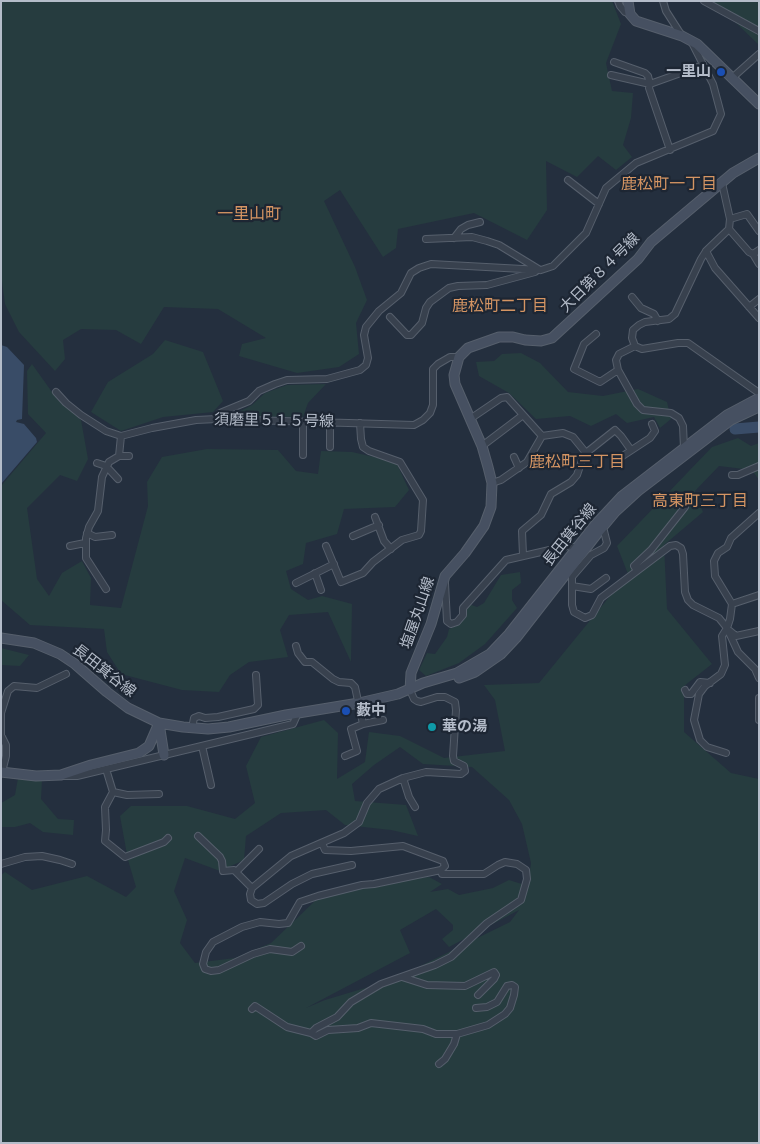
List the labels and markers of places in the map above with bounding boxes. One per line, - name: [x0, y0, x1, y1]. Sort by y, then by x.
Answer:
- place label: 一里山: [666, 63, 711, 81]
- marker: 一里山: [715, 66, 727, 78]
- place label: 藪中: [356, 702, 386, 720]
- marker: 藪中: [340, 705, 352, 717]
- place label: 華の湯: [442, 718, 487, 736]
- marker: 華の湯: [426, 721, 438, 733]

